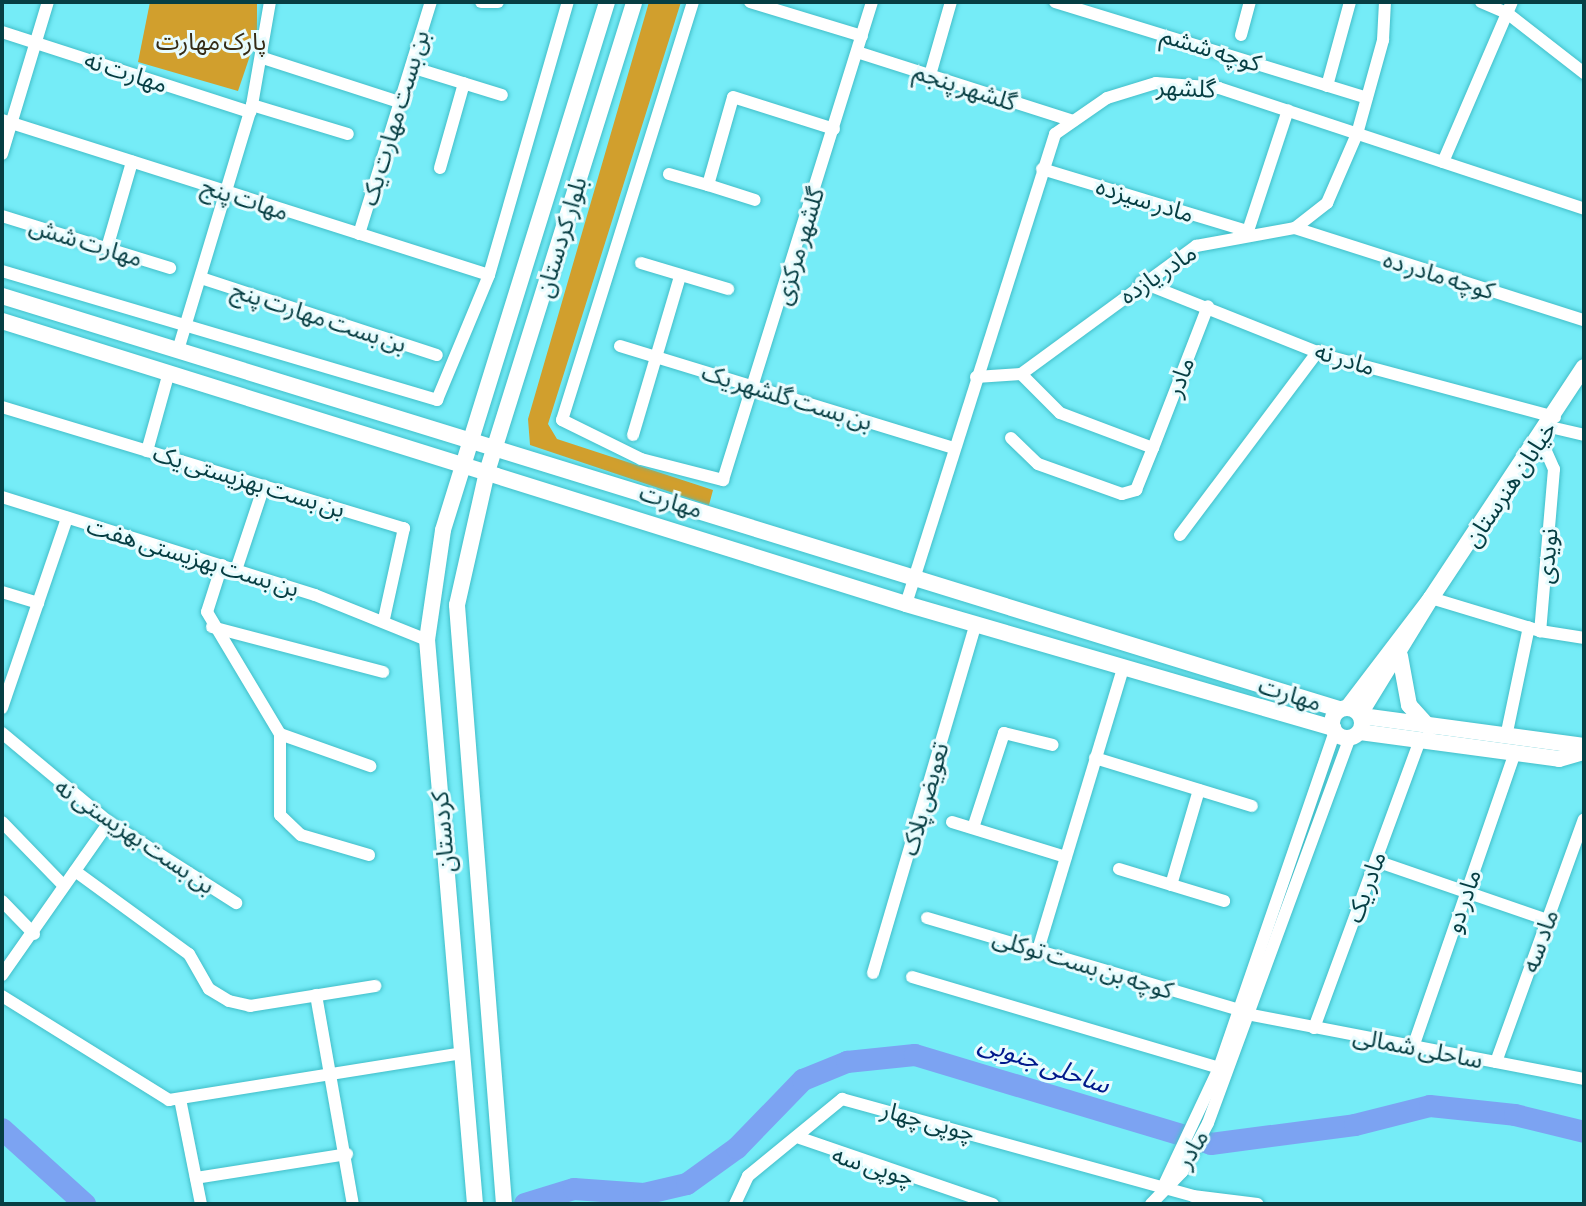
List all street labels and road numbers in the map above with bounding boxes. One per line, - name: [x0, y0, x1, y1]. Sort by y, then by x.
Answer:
- street label: کوچه ششم: [1158, 20, 1264, 78]
- street label: بن بست مهارت یک: [355, 27, 435, 209]
- street label: مهارت نه: [81, 45, 171, 99]
- street label: گلشهر پنجم: [910, 57, 1020, 117]
- street label: گلشهر: [1156, 72, 1216, 104]
- street label: مهات پنج: [198, 171, 292, 227]
- street label: مادر سیزده: [1093, 171, 1197, 229]
- street label: بلوار کردستان: [529, 173, 593, 301]
- street label: گلشهر مرکزی: [768, 184, 830, 308]
- street label: مهارت شش: [26, 211, 146, 273]
- street label: مادر یازده: [1114, 238, 1202, 310]
- street label: کوچه مادر ده: [1380, 244, 1498, 306]
- street label: بن بست مهارت پنج: [228, 275, 410, 359]
- street label: مادر نه: [1312, 336, 1378, 382]
- street label: مادر: [1159, 353, 1201, 401]
- street label: بن بست گلشهر یک: [698, 357, 876, 437]
- street label: خیابان هنرستان: [1457, 416, 1563, 552]
- street label: بن بست بهزیستی یک: [150, 438, 348, 524]
- street label: مهارت: [636, 478, 706, 524]
- street label: بن بست بهزیستی هفت: [83, 511, 303, 603]
- street label: نویدی: [1530, 527, 1564, 585]
- street label: مهارت: [1255, 671, 1325, 717]
- street label: تعویض پلاک: [895, 739, 955, 859]
- street label: بن بست بهزیستی نه: [50, 772, 220, 900]
- street label: کردستان: [425, 790, 461, 874]
- street label: مادر یک: [1340, 847, 1392, 927]
- street label: مادر دو: [1439, 865, 1487, 937]
- street label: ماد سه: [1515, 906, 1565, 976]
- street label: کوچه بن بست توکلی: [989, 923, 1177, 1005]
- street label: ساحلی شمالی: [1351, 1021, 1485, 1075]
- street label: چوپی چهار: [878, 1095, 978, 1147]
- street label: مادر: [1169, 1125, 1215, 1173]
- street label: چوپی سه: [829, 1140, 917, 1192]

